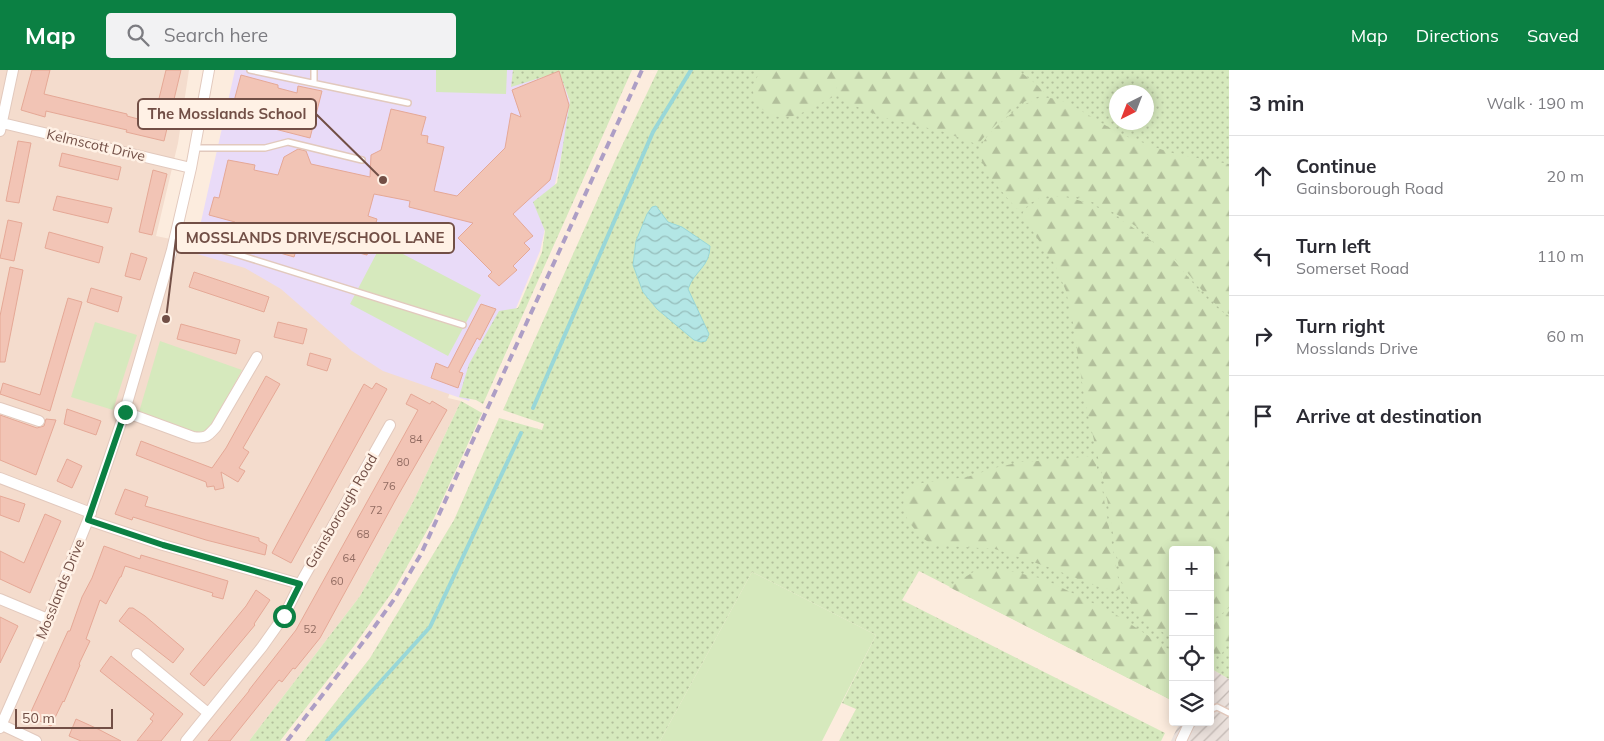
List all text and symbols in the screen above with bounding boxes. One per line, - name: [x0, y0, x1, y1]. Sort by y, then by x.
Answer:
- search box: [106, 13, 456, 58]
- text: Map: [25, 20, 76, 50]
- icon: search: [124, 21, 152, 49]
- text: Search here: [164, 23, 268, 47]
- text: Map: [1351, 24, 1388, 47]
- text: Directions: [1416, 24, 1499, 47]
- text: Saved: [1527, 24, 1579, 47]
- north arrow: [1109, 85, 1154, 130]
- text: 3 min: [1249, 90, 1304, 116]
- text: Walk · 190 m: [1486, 93, 1584, 113]
- callout: The Mosslands School: [138, 99, 316, 129]
- text: The Mosslands School: [148, 104, 306, 123]
- street label: Kelmscott Drive: [45, 125, 147, 165]
- text: Continue: [1296, 154, 1376, 178]
- icon: ahead: [1249, 162, 1277, 190]
- text: 20 m: [1547, 166, 1584, 186]
- text: Gainsborough Road: [1296, 178, 1444, 198]
- callout: MOSSLANDS DRIVE/SCHOOL LANE: [176, 223, 454, 253]
- text: MOSSLANDS DRIVE/SCHOOL LANE: [186, 228, 444, 247]
- text: Turn left: [1296, 234, 1371, 258]
- icon: left: [1249, 242, 1277, 270]
- text: 110 m: [1537, 246, 1584, 266]
- text: Somerset Road: [1296, 258, 1409, 278]
- text: Turn right: [1296, 314, 1385, 338]
- icon: right: [1249, 322, 1277, 350]
- text: 60 m: [1547, 326, 1584, 346]
- text: Mosslands Drive: [1296, 338, 1418, 358]
- route end: [114, 401, 137, 424]
- icon: arrive: [1249, 402, 1277, 430]
- text: Arrive at destination: [1296, 404, 1482, 428]
- house number: 84: [409, 432, 423, 446]
- street label: Gainsborough Road: [301, 451, 381, 571]
- house number: 80: [396, 455, 410, 469]
- house number: 76: [382, 479, 396, 493]
- house number: 72: [369, 503, 383, 517]
- house number: 68: [356, 527, 370, 541]
- street label: Mosslands Drive: [32, 536, 88, 642]
- map controls: [1169, 546, 1214, 726]
- button: +: [1169, 546, 1214, 591]
- house number: 64: [342, 551, 356, 565]
- house number: 60: [330, 574, 344, 588]
- button: −: [1169, 591, 1214, 636]
- route start: [273, 605, 296, 628]
- house number: 52: [303, 622, 317, 636]
- button: locate: [1169, 636, 1214, 681]
- button: layers: [1169, 681, 1214, 726]
- scale bar: [15, 706, 112, 729]
- text: 50 m: [22, 709, 55, 727]

